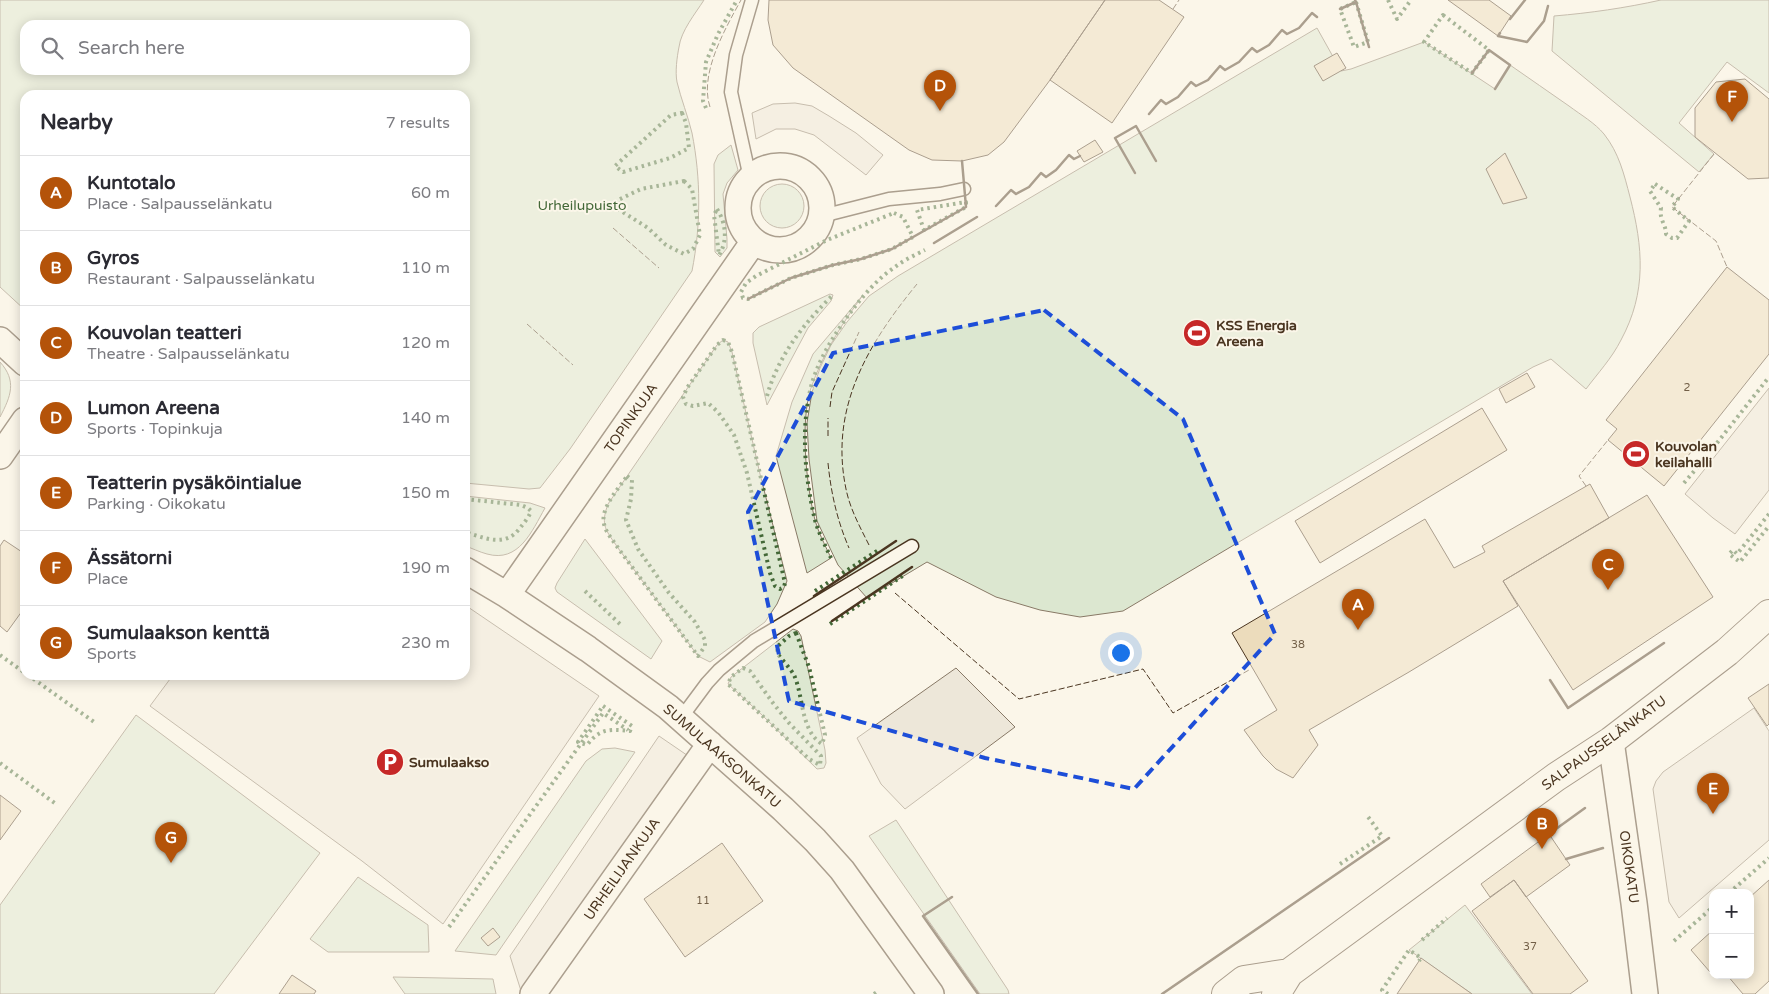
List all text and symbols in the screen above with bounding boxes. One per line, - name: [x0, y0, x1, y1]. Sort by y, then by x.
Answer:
- search box: [20, 20, 470, 75]
- icon: search: [38, 34, 66, 62]
- text: Search here: [78, 37, 185, 59]
- pin: D: [924, 70, 956, 111]
- pin: F: [1716, 81, 1748, 122]
- text: Nearby: [40, 110, 113, 135]
- text: 7 results: [386, 113, 450, 133]
- text: Kuntotalo: [87, 172, 175, 194]
- text: A: [50, 183, 62, 203]
- text: 60 m: [411, 183, 450, 203]
- text: Place · Salpausselänkatu: [87, 194, 273, 214]
- park label: Urheilupuisto: [538, 197, 626, 214]
- text: Gyros: [87, 247, 139, 269]
- text: B: [50, 258, 62, 278]
- text: 110 m: [401, 258, 450, 278]
- text: Restaurant · Salpausselänkatu: [87, 269, 315, 289]
- place label: KSS Energia Areena: [1216, 317, 1297, 350]
- sports icon: KSS Energia Areena: [1182, 318, 1212, 348]
- text: Kouvolan teatteri: [87, 322, 242, 344]
- text: C: [50, 333, 62, 353]
- text: 120 m: [401, 333, 450, 353]
- text: Theatre · Salpausselänkatu: [87, 344, 290, 364]
- street label: TOPINKUJA: [601, 380, 661, 456]
- house number: 2: [1684, 381, 1691, 394]
- text: Lumon Areena: [87, 397, 220, 419]
- text: D: [50, 408, 62, 428]
- text: 140 m: [401, 408, 450, 428]
- text: Sports · Topinkuja: [87, 419, 223, 439]
- place label: Kouvolan keilahalli: [1655, 438, 1717, 471]
- sports icon: Kouvolan keilahalli: [1621, 439, 1651, 469]
- text: Teatterin pysäköintialue: [87, 472, 302, 494]
- text: E: [51, 483, 61, 503]
- text: 150 m: [401, 483, 450, 503]
- text: Parking · Oikokatu: [87, 494, 226, 514]
- text: Ässätorni: [87, 547, 172, 569]
- pin: C: [1592, 549, 1624, 590]
- text: F: [51, 558, 61, 578]
- text: 190 m: [401, 558, 450, 578]
- text: Place: [87, 569, 128, 589]
- pin: A: [1342, 589, 1374, 630]
- text: Sumulaakson kenttä: [87, 622, 270, 644]
- text: G: [50, 633, 62, 653]
- text: 230 m: [401, 633, 450, 653]
- house number: 38: [1291, 638, 1305, 651]
- your location: [1108, 640, 1134, 666]
- text: Sports: [87, 644, 136, 664]
- street label: SALPAUSSELÄNKATU: [1538, 692, 1670, 794]
- street label: SUMULAAKSONKATU: [660, 700, 784, 812]
- parking icon: Sumulaakso: [375, 747, 405, 777]
- place label: Sumulaakso: [409, 754, 490, 771]
- pin: E: [1697, 773, 1729, 814]
- pin: B: [1526, 808, 1558, 849]
- street label: URHEILIJANKUJA: [580, 814, 664, 924]
- pin: G: [155, 822, 187, 863]
- street label: OIKOKATU: [1615, 829, 1643, 905]
- map controls: [1709, 889, 1754, 979]
- button: +: [1709, 889, 1754, 934]
- house number: 11: [696, 894, 710, 907]
- button: −: [1709, 934, 1754, 979]
- house number: 37: [1523, 940, 1537, 953]

